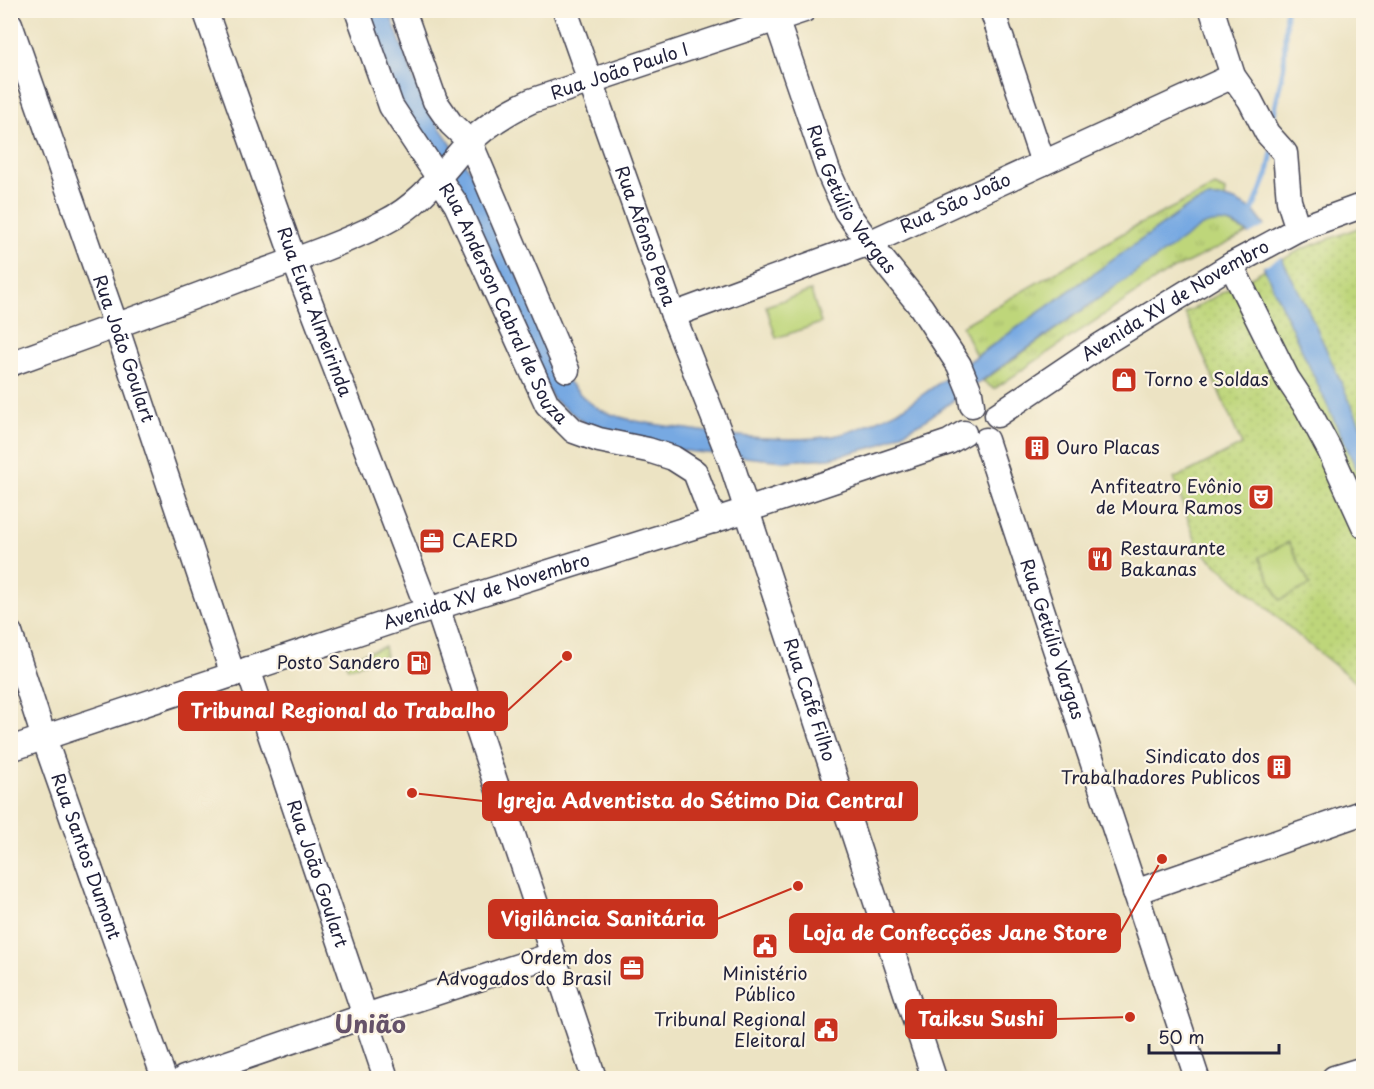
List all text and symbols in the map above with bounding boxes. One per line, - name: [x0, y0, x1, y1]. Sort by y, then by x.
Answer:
- street label: Rua João Paulo I: [547, 34, 692, 106]
- street label: Rua Getúlio Vargas: [801, 121, 904, 279]
- street label: Rua Afonso Pena: [609, 162, 684, 310]
- street label: Rua São João: [895, 165, 1015, 239]
- street label: Rua Anderson Cabral de Souza: [433, 177, 575, 430]
- street label: Rua Euta Almeirinda: [271, 223, 360, 400]
- street label: Avenida XV de Novembro: [1075, 232, 1273, 367]
- street label: Rua João Goulart: [87, 271, 162, 426]
- shop icon: Torno e Soldas: [1109, 365, 1139, 395]
- place label: Torno e Soldas: [1144, 365, 1269, 392]
- building icon: Ouro Placas: [1022, 433, 1052, 463]
- place label: Ouro Placas: [1056, 433, 1159, 460]
- place label: Anfiteatro Evônio de Moura Ramos: [1091, 472, 1242, 520]
- theatre icon: Anfiteatro Evônio de Moura Ramos: [1246, 482, 1276, 512]
- office icon: CAERD: [417, 526, 447, 556]
- place label: CAERD: [452, 526, 518, 553]
- place label: Restaurante Bakanas: [1120, 534, 1226, 582]
- restaurant icon: Restaurante Bakanas: [1085, 544, 1115, 574]
- street label: Avenida XV de Novembro: [380, 545, 593, 635]
- street label: Rua Getúlio Vargas: [1014, 555, 1093, 723]
- street label: Rua Café Filho: [778, 634, 844, 765]
- place label: Posto Sandero: [277, 648, 400, 675]
- fuel station icon: Posto Sandero: [404, 648, 434, 678]
- callout: Tribunal Regional do Trabalho: [179, 692, 507, 730]
- text: Tribunal Regional do Trabalho: [191, 695, 496, 725]
- place label: Sindicato dos Trabalhadores Publicos: [1061, 742, 1260, 790]
- building icon: Sindicato dos Trabalhadores Publicos: [1264, 752, 1294, 782]
- street label: Rua Santos Dumont: [45, 769, 129, 943]
- callout: Igreja Adventista do Sétimo Dia Central: [483, 782, 917, 820]
- text: Igreja Adventista do Sétimo Dia Central: [497, 785, 903, 815]
- street label: Rua João Goulart: [281, 796, 356, 951]
- callout: Vigilância Sanitária: [489, 900, 717, 938]
- text: Vigilância Sanitária: [501, 903, 705, 933]
- callout: Loja de Confecções Jane Store: [790, 914, 1120, 952]
- text: Loja de Confecções Jane Store: [803, 917, 1107, 947]
- public building icon: Ministério Público: [750, 931, 780, 961]
- place label: Ordem dos Advogados do Brasil: [437, 943, 612, 991]
- office icon: Ordem dos Advogados do Brasil: [617, 953, 647, 983]
- place label: Ministério Público: [722, 959, 808, 1007]
- callout: Taiksu Sushi: [906, 1000, 1056, 1038]
- text: Taiksu Sushi: [918, 1003, 1044, 1033]
- district label: União: [334, 1005, 406, 1041]
- place label: Tribunal Regional Eleitoral: [654, 1005, 806, 1053]
- public building icon: Tribunal Regional Eleitoral: [811, 1015, 841, 1045]
- scale bar: [1149, 1017, 1280, 1055]
- text: 50 m: [1158, 1023, 1205, 1050]

